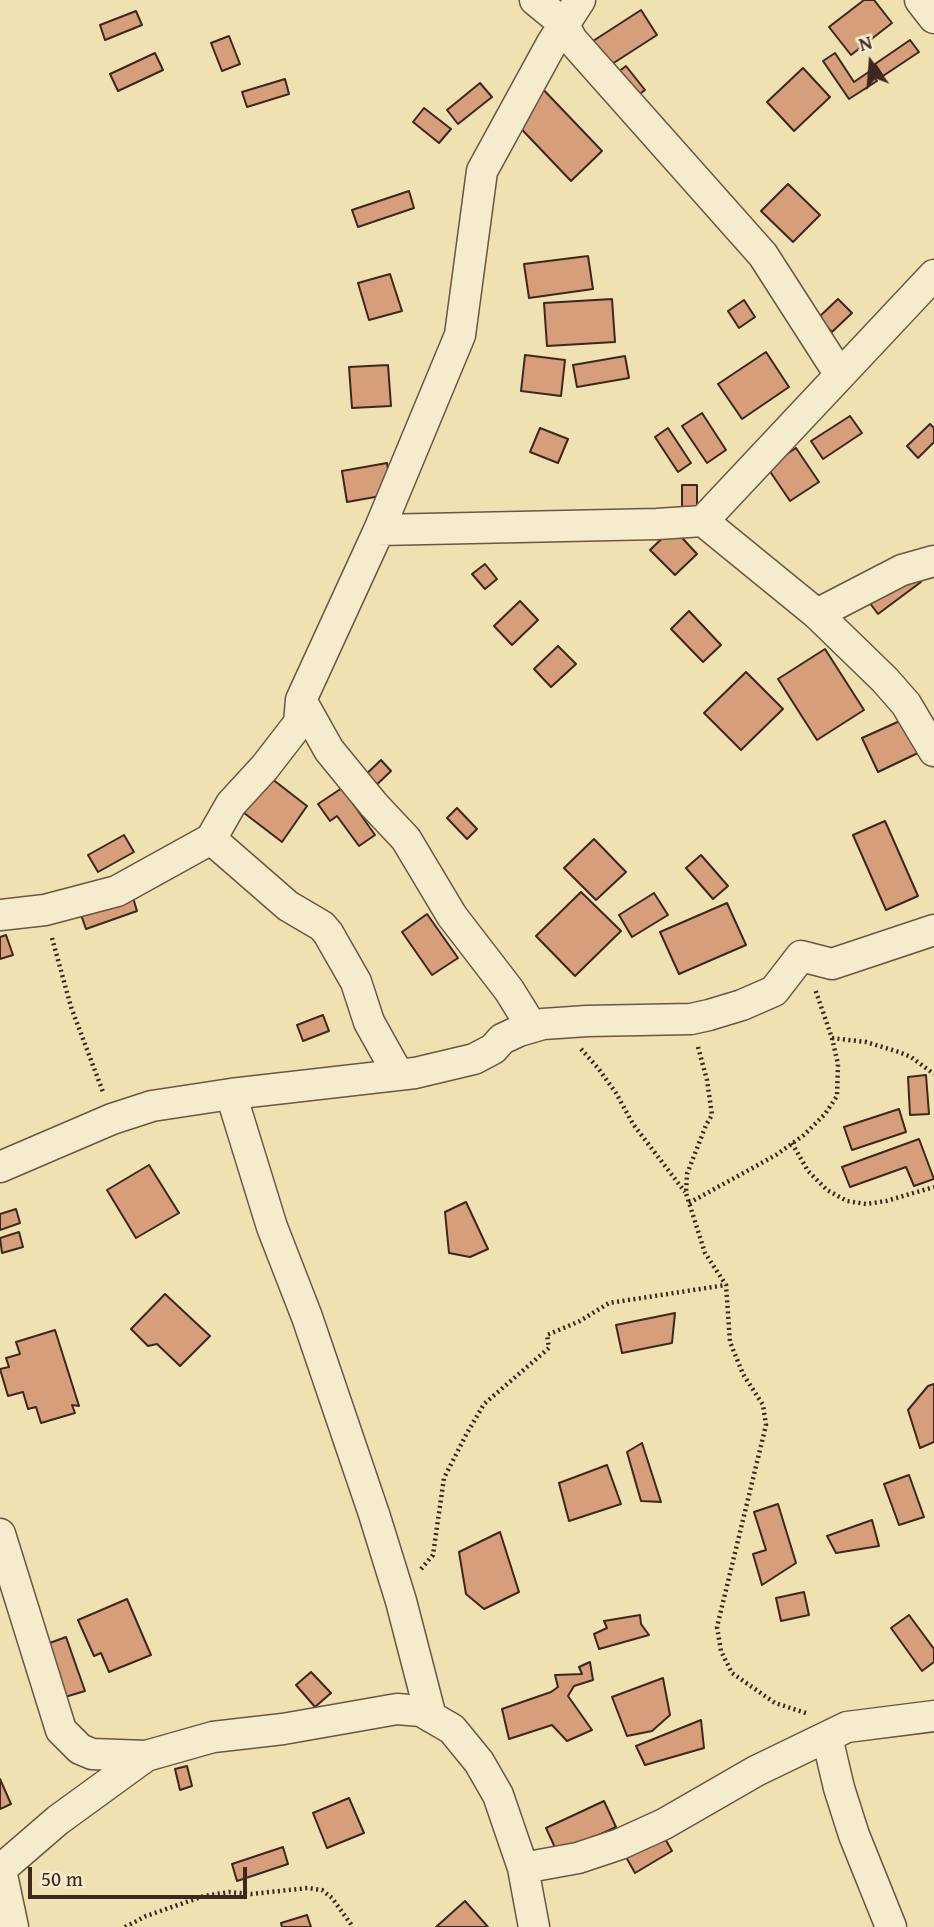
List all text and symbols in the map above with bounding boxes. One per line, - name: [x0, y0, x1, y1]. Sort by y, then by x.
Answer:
- north arrow: [836, 28, 906, 98]
- text: N: [855, 28, 875, 58]
- scale bar: [32, 1854, 250, 1898]
- text: 50 m: [41, 1863, 83, 1894]

